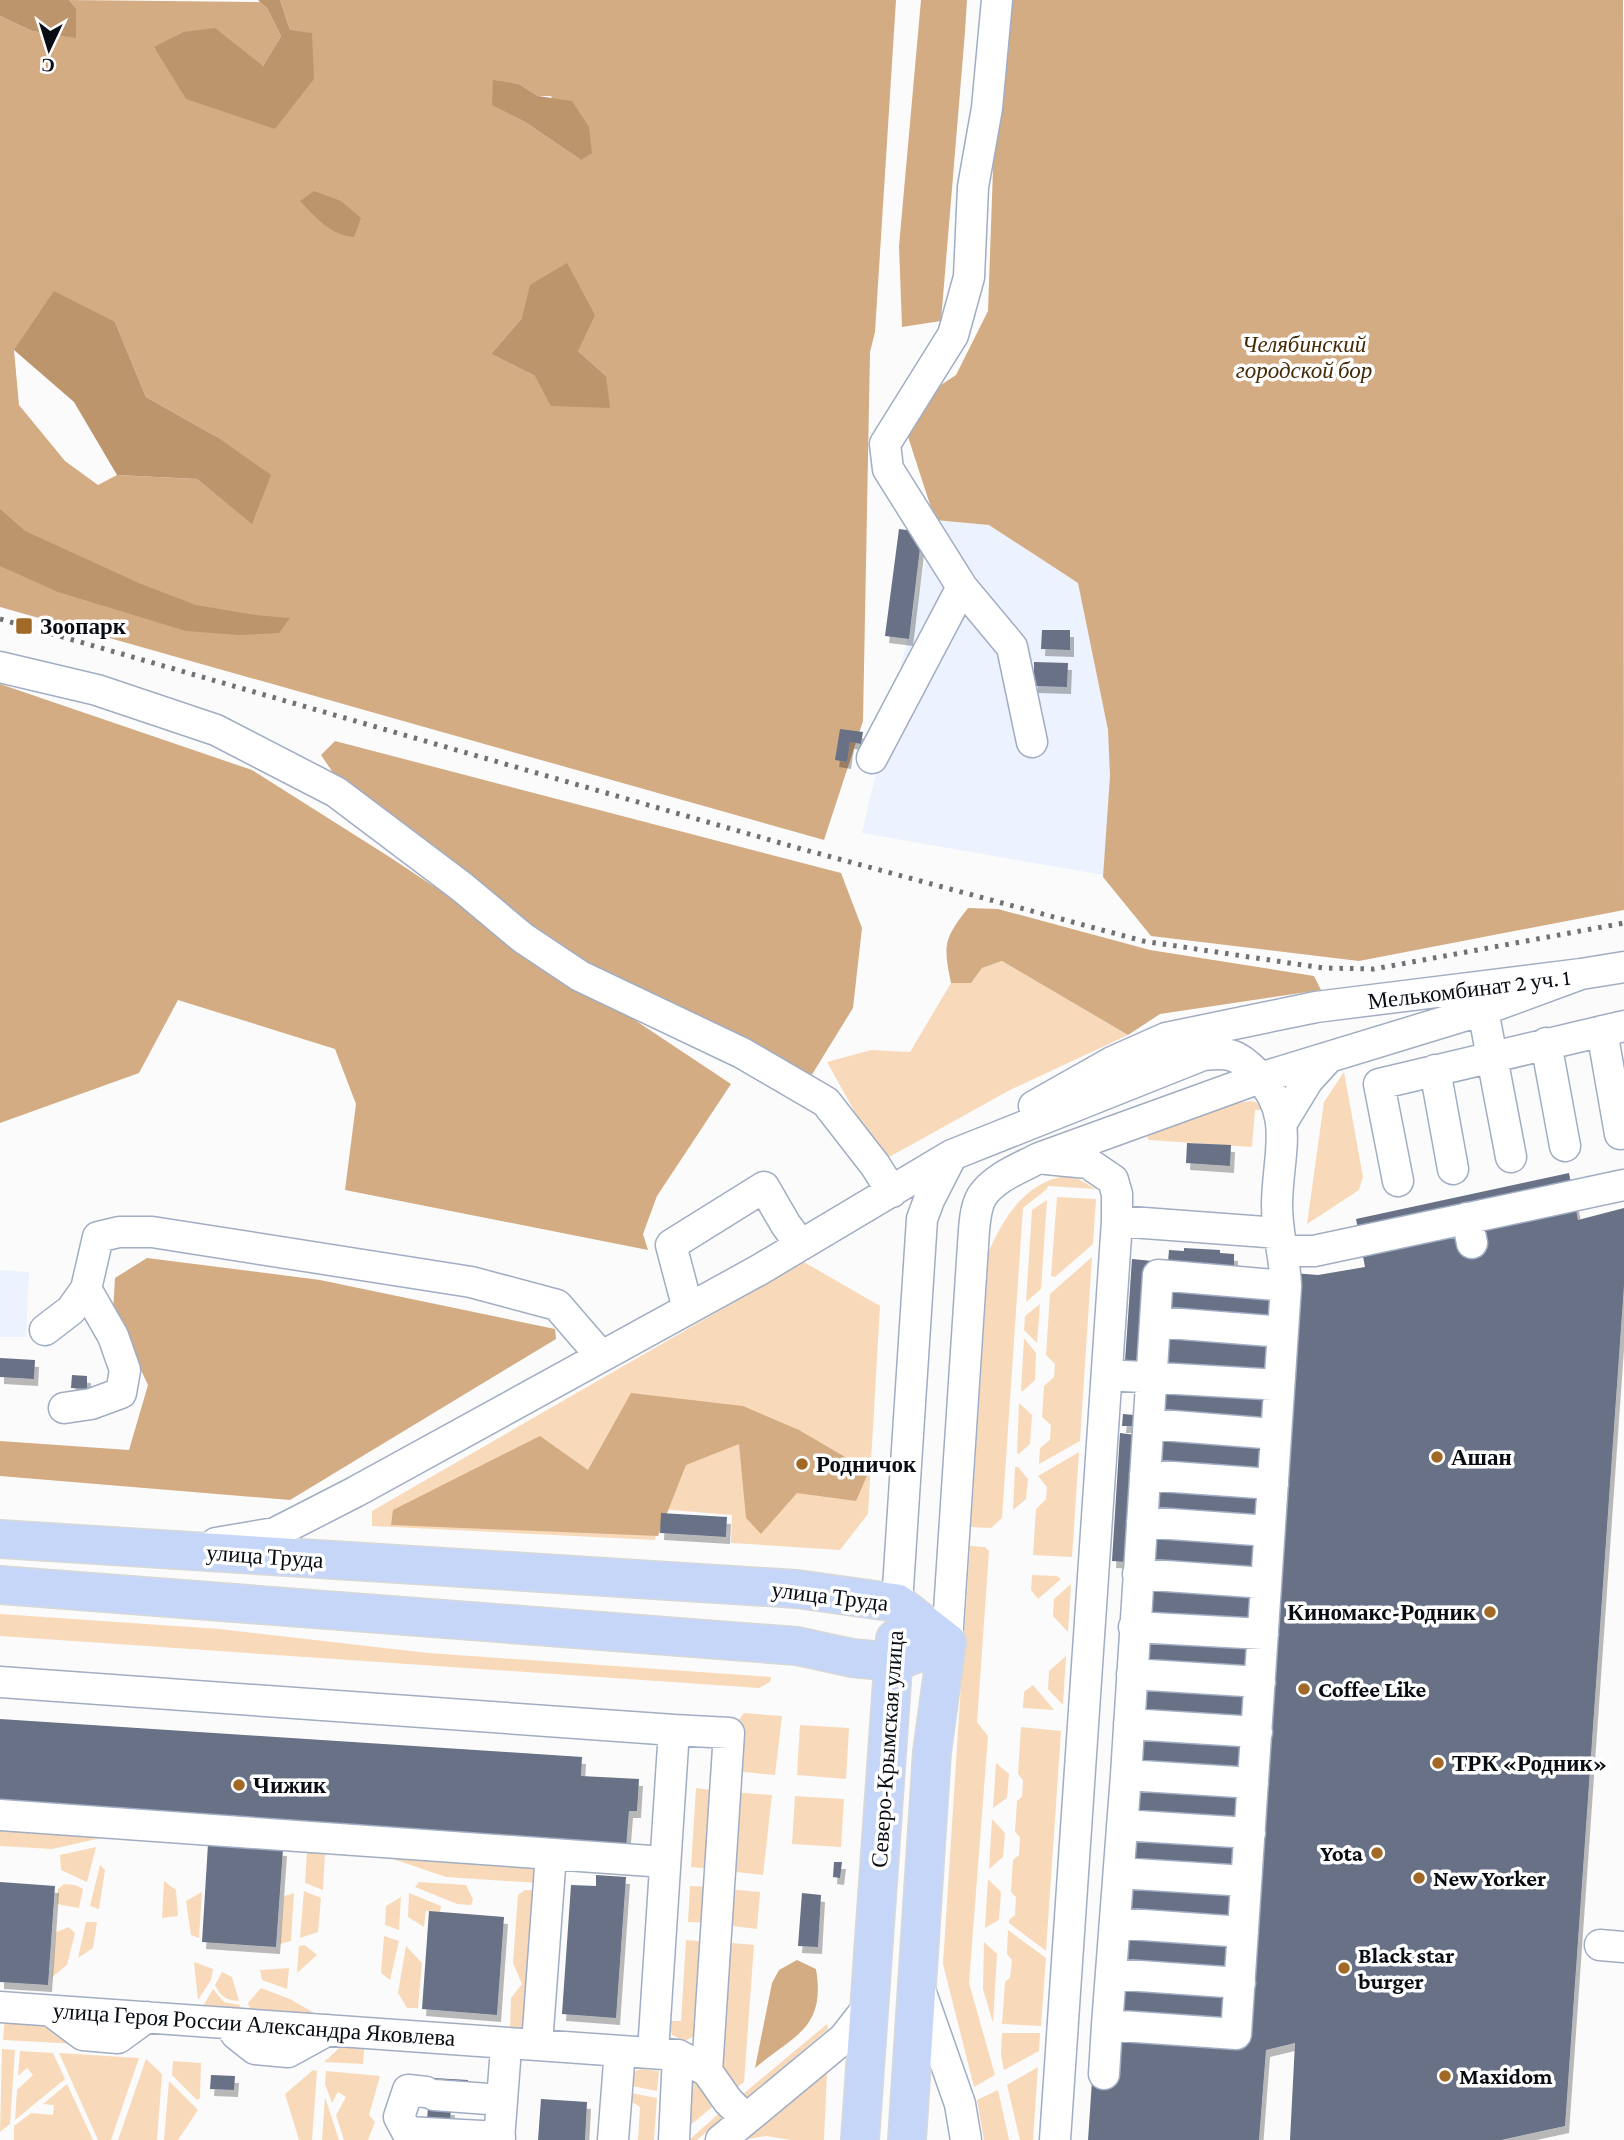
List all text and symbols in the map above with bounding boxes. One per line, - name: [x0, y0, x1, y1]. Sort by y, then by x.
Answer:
- north arrow: [14, 14, 84, 84]
- text: С: [40, 55, 55, 76]
- park label: Челябинский городской бор: [1236, 331, 1372, 383]
- place label: Зоопарк: [40, 613, 127, 639]
- marker: Зоопарк: [14, 616, 34, 636]
- street label: Мелькомбинат 2 уч. 1: [1366, 964, 1572, 1014]
- place label: Ашан: [1451, 1444, 1512, 1470]
- marker: Ашан: [1429, 1449, 1445, 1465]
- place label: Родничок: [816, 1451, 917, 1477]
- marker: Родничок: [794, 1456, 810, 1472]
- street label: улица Труда: [206, 1539, 324, 1573]
- street label: улица Труда: [770, 1576, 890, 1616]
- place label: Киномакс-Родник: [1287, 1599, 1477, 1625]
- marker: Киномакс-Родник: [1482, 1604, 1498, 1620]
- street label: Северо-Крымская улица: [866, 1629, 908, 1869]
- place label: Coffee Like: [1318, 1676, 1427, 1702]
- marker: Coffee Like: [1296, 1681, 1312, 1697]
- place label: ТРК «Родник»: [1452, 1750, 1607, 1776]
- marker: ТРК «Родник»: [1430, 1755, 1446, 1771]
- place label: Чижик: [253, 1772, 327, 1798]
- marker: Чижик: [231, 1777, 247, 1793]
- place label: Yota: [1320, 1840, 1364, 1866]
- marker: Yota: [1369, 1845, 1385, 1861]
- place label: New Yorker: [1433, 1865, 1546, 1891]
- marker: New Yorker: [1411, 1870, 1427, 1886]
- place label: Black star burger: [1357, 1942, 1455, 1994]
- marker: Black star burger: [1336, 1960, 1352, 1976]
- street label: улица Героя России Александра Яковлева: [52, 1997, 456, 2051]
- place label: Maxidom: [1459, 2063, 1553, 2089]
- marker: Maxidom: [1437, 2068, 1453, 2084]

